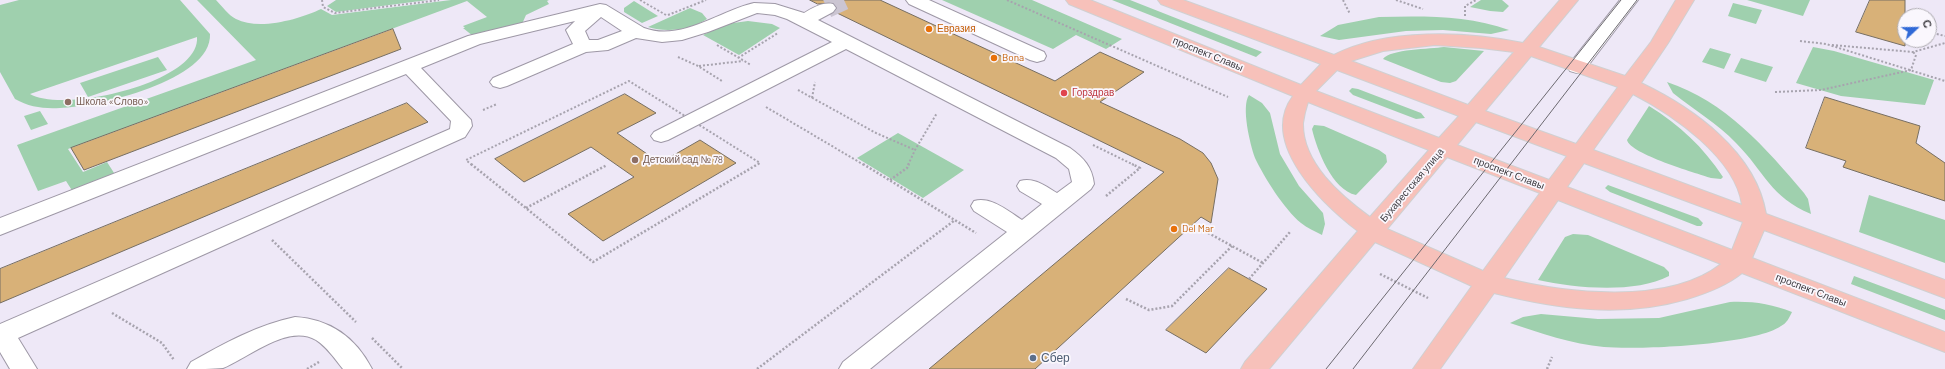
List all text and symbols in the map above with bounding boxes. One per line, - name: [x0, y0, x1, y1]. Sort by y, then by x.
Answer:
- north arrow: [1897, 8, 1937, 48]
- text: С: [1920, 18, 1935, 30]
- place label: Евразия: [937, 23, 976, 35]
- marker: Евразия: [924, 24, 934, 34]
- street label: проспект Славы: [1171, 34, 1245, 74]
- place label: Bona: [1002, 52, 1024, 64]
- marker: Bona: [989, 53, 999, 63]
- place label: Горздрав: [1072, 87, 1114, 99]
- marker: Горздрав: [1059, 88, 1069, 98]
- place label: Школа «Слово»: [76, 96, 149, 108]
- marker: Школа «Слово»: [63, 97, 73, 107]
- street label: Бухарестская улица: [1378, 146, 1446, 224]
- place label: Детский сад № 78: [643, 154, 723, 166]
- street label: проспект Славы: [1472, 154, 1546, 192]
- marker: Детский сад № 78: [630, 155, 640, 165]
- place label: Del Mar: [1182, 223, 1214, 235]
- marker: Del Mar: [1169, 224, 1179, 234]
- street label: проспект Славы: [1774, 271, 1848, 309]
- place label: Сбер: [1041, 351, 1070, 365]
- marker: Сбер: [1028, 353, 1038, 363]

